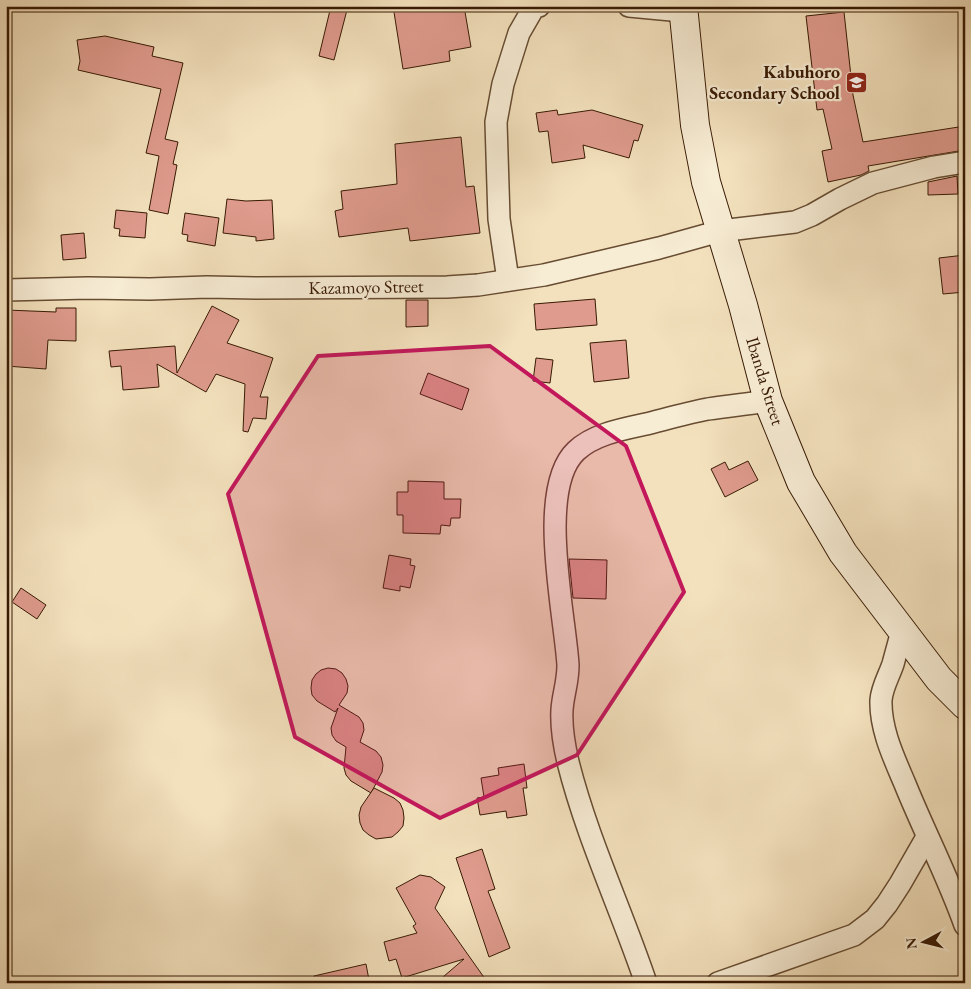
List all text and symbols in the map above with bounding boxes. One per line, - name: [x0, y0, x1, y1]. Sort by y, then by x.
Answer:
- place label: Kabuhoro Secondary School: [709, 60, 840, 104]
- school or university icon: Kabuhoro Secondary School: [844, 70, 868, 94]
- street label: Kazamoyo Street: [308, 274, 424, 299]
- street label: Ibanda Street: [741, 334, 790, 428]
- north arrow: [898, 916, 948, 966]
- text: N: [901, 936, 921, 950]

